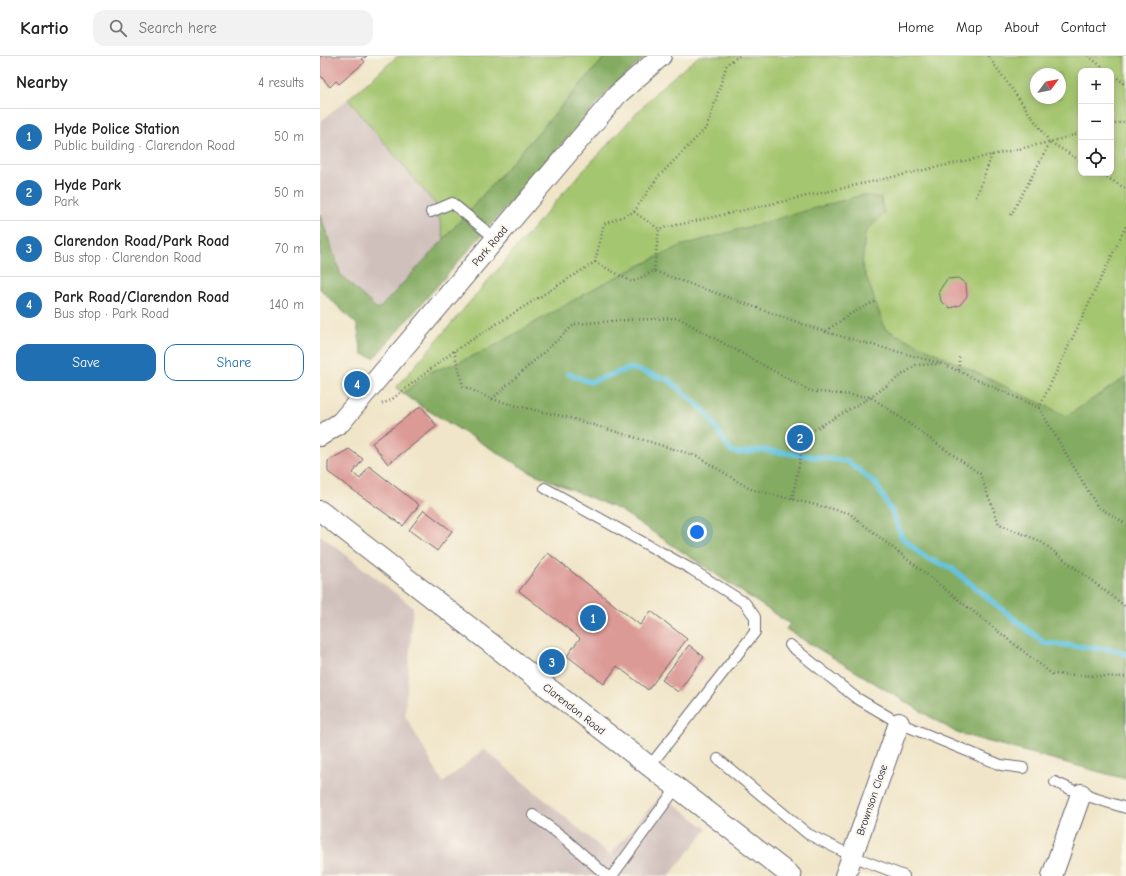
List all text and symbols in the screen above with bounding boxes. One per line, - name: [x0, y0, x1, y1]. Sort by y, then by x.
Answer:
- search box: [93, 10, 373, 46]
- text: Kartio: [20, 17, 69, 39]
- icon: search: [107, 17, 129, 39]
- text: Search here: [139, 19, 217, 37]
- text: Home: [898, 19, 934, 36]
- text: Map: [956, 19, 982, 36]
- text: About: [1004, 19, 1039, 36]
- text: Contact: [1061, 19, 1106, 36]
- north arrow: [1030, 68, 1066, 104]
- map controls: [1078, 68, 1114, 176]
- button: +: [1078, 68, 1114, 104]
- text: Nearby: [16, 73, 67, 92]
- text: 4 results: [258, 75, 304, 90]
- button: −: [1078, 104, 1114, 140]
- text: Hyde Police Station: [54, 120, 180, 138]
- text: 1: [26, 129, 32, 144]
- text: 50 m: [274, 129, 304, 144]
- text: Public building · Clarendon Road: [54, 138, 235, 153]
- button: locate: [1078, 140, 1114, 176]
- text: Hyde Park: [54, 176, 121, 194]
- text: 2: [26, 185, 32, 200]
- text: 50 m: [274, 185, 304, 200]
- text: Park: [54, 194, 79, 209]
- street label: Park Road: [469, 223, 511, 269]
- text: Clarendon Road/Park Road: [54, 232, 229, 250]
- text: 3: [26, 241, 32, 256]
- text: 70 m: [275, 241, 304, 256]
- text: Bus stop · Clarendon Road: [54, 250, 201, 265]
- text: Park Road/Clarendon Road: [54, 288, 229, 306]
- text: 4: [26, 297, 32, 312]
- text: 140 m: [270, 297, 304, 312]
- text: Bus stop · Park Road: [54, 306, 169, 321]
- button: Save: [16, 344, 156, 381]
- button: Share: [164, 344, 304, 381]
- pin: 4: [344, 369, 370, 399]
- pin: 2: [787, 423, 813, 453]
- your location: [687, 522, 707, 542]
- pin: 1: [580, 603, 606, 633]
- pin: 3: [539, 647, 565, 677]
- street label: Clarendon Road: [540, 681, 608, 738]
- street label: Brownson Close: [854, 762, 890, 837]

